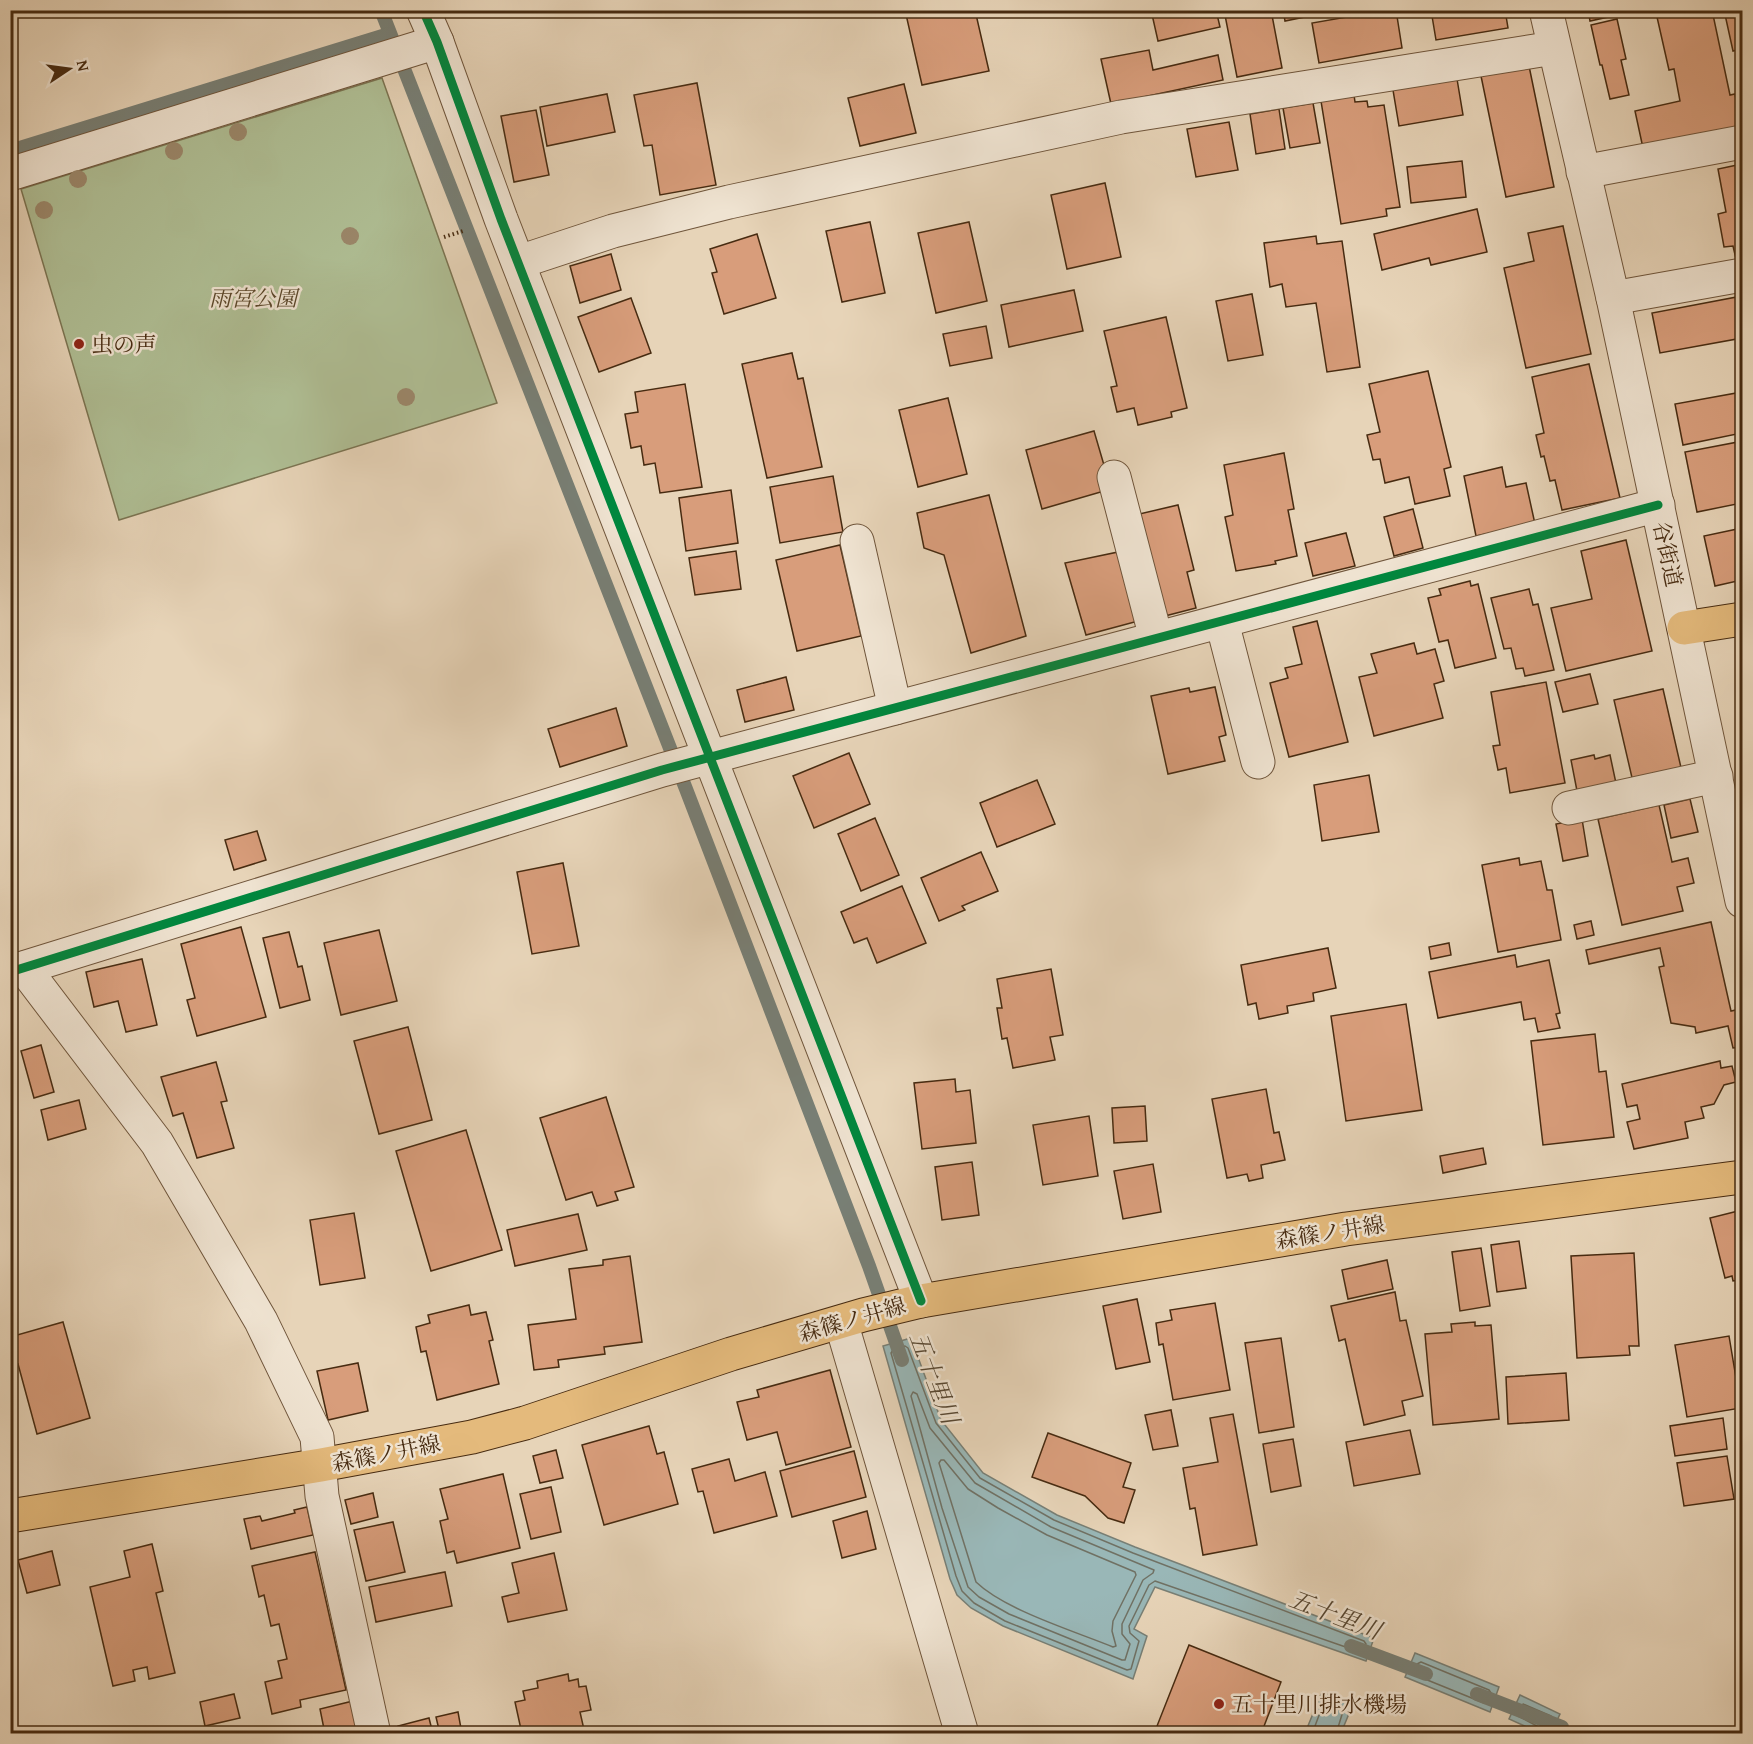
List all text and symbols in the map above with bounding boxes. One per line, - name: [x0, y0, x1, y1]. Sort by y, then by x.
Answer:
- north arrow: [39, 39, 99, 99]
- text: N: [71, 58, 97, 74]
- park label: 雨宮公園: [209, 282, 300, 314]
- place label: 虫の声: [91, 328, 157, 360]
- marker: 虫の声: [72, 337, 86, 351]
- street label: 谷街道: [1645, 518, 1691, 590]
- street label: 森篠ノ井線: [1273, 1208, 1387, 1256]
- street label: 森篠ノ井線: [795, 1288, 909, 1350]
- water label: 五十里川: [901, 1327, 969, 1432]
- street label: 森篠ノ井線: [329, 1427, 443, 1479]
- water label: 五十里川: [1284, 1581, 1389, 1649]
- place label: 五十里川排水機場: [1231, 1688, 1407, 1720]
- marker: 五十里川排水機場: [1212, 1697, 1226, 1711]

